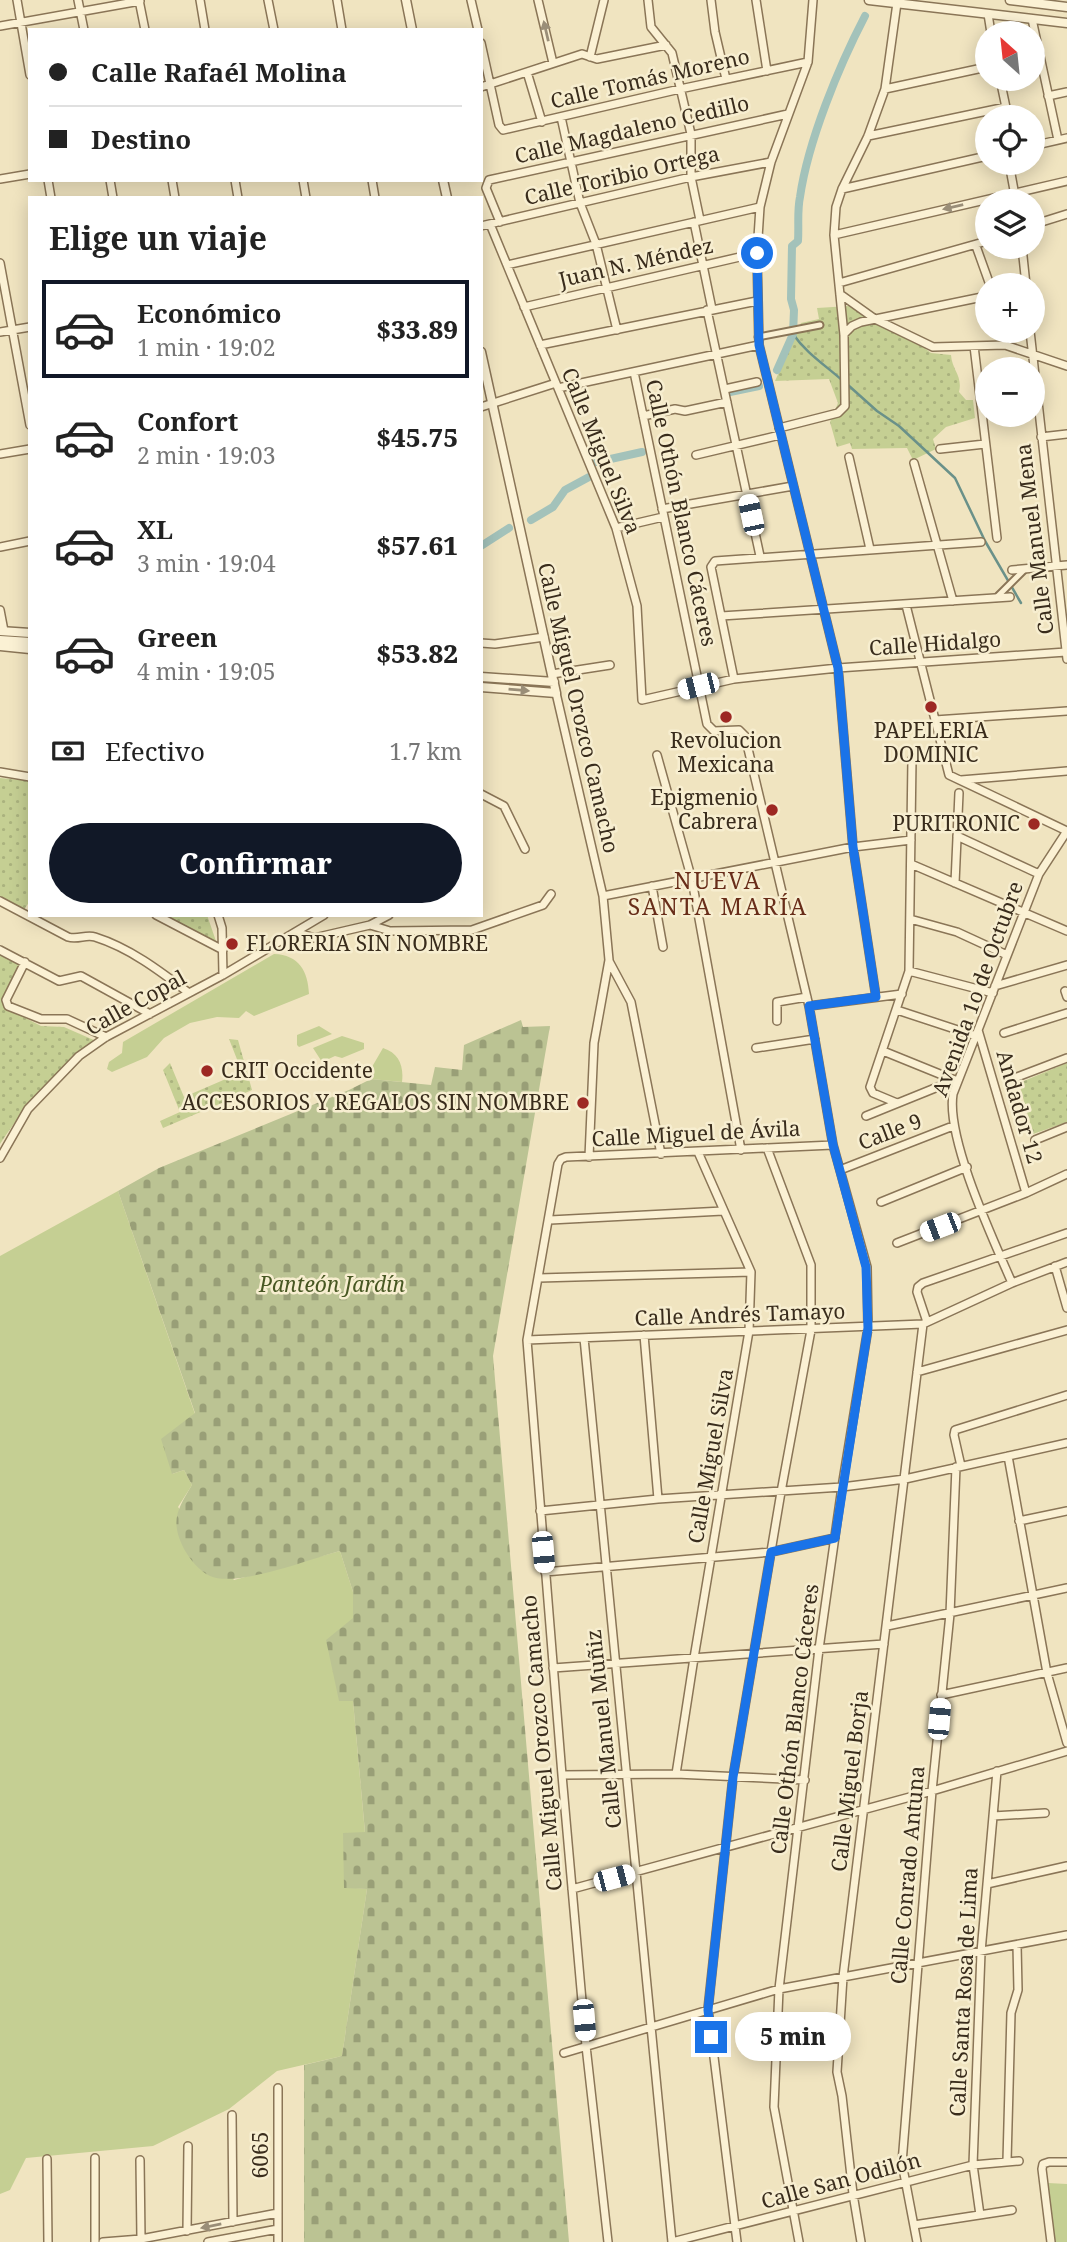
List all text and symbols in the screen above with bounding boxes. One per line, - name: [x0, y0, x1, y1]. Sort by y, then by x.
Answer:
- one-way arrow: [540, 20, 551, 42]
- north arrow: [975, 21, 1045, 91]
- map controls: [975, 21, 1045, 427]
- street label: Calle Tomás Moreno: [547, 41, 752, 115]
- text: Calle Rafaél Molina: [91, 54, 347, 90]
- street label: Calle Magdaleno Cedillo: [512, 88, 752, 170]
- button: locate: [975, 105, 1045, 175]
- text: Destino: [91, 121, 191, 157]
- street label: Calle Toribio Ortega: [521, 139, 722, 211]
- button: layers: [975, 189, 1045, 259]
- one-way arrow: [941, 202, 963, 213]
- text: Elige un viaje: [49, 216, 267, 259]
- street label: Juan N. Méndez: [555, 231, 716, 294]
- route start: [741, 237, 773, 269]
- button: +: [975, 273, 1045, 343]
- text: Económico: [137, 295, 281, 331]
- icon: car: [53, 298, 116, 361]
- text: $33.89: [376, 311, 458, 347]
- text: 1 min · 19:02: [137, 331, 275, 363]
- button: −: [975, 357, 1045, 427]
- street label: Calle Miguel Silva: [556, 363, 648, 538]
- street label: Calle Othón Blanco Cáceres: [640, 377, 724, 649]
- text: Confort: [137, 403, 238, 439]
- icon: car: [53, 406, 116, 469]
- text: $45.75: [376, 419, 458, 455]
- text: 2 min · 19:03: [137, 439, 275, 471]
- street label: Calle Manuel Mena: [1008, 442, 1060, 636]
- car: [737, 492, 766, 538]
- text: XL: [137, 511, 173, 547]
- icon: car: [53, 514, 116, 577]
- text: $57.61: [376, 527, 458, 563]
- text: 3 min · 19:04: [137, 547, 275, 579]
- street label: Calle Miguel Orozco Camacho: [532, 560, 626, 856]
- text: Green: [137, 619, 218, 655]
- icon: car: [53, 622, 116, 685]
- street label: Calle Hidalgo: [868, 624, 1002, 662]
- text: $53.82: [376, 635, 458, 671]
- text: 4 min · 19:05: [137, 655, 275, 687]
- car: [676, 671, 721, 701]
- one-way arrow: [508, 685, 530, 696]
- marker: PAPELERIA DOMINIC: [923, 699, 939, 715]
- marker: Revolucion Mexicana: [718, 709, 734, 725]
- place label: PAPELERIA DOMINIC: [874, 716, 989, 768]
- place label: Revolucion Mexicana: [670, 726, 782, 778]
- icon: cash: [49, 732, 87, 770]
- text: Efectivo: [105, 733, 205, 769]
- text: 1.7 km: [389, 735, 462, 767]
- place label: Epigmenio Cabrera: [651, 783, 758, 835]
- marker: Epigmenio Cabrera: [764, 802, 780, 818]
- place label: PURITRONIC: [892, 809, 1020, 837]
- marker: PURITRONIC: [1026, 816, 1042, 832]
- button: Confirmar: [49, 823, 462, 903]
- district label: NUEVA SANTA MARÍA: [628, 864, 808, 922]
- street label: Avenida 1o de Octubre: [925, 877, 1029, 1100]
- place label: FLORERIA SIN NOMBRE: [246, 929, 488, 957]
- marker: FLORERIA SIN NOMBRE: [224, 936, 240, 952]
- street label: Calle Copal: [80, 963, 191, 1041]
- street label: Andador 12: [990, 1047, 1050, 1167]
- place label: CRIT Occidente: [221, 1056, 373, 1084]
- marker: CRIT Occidente: [199, 1063, 215, 1079]
- place label: ACCESORIOS Y REGALOS SIN NOMBRE: [181, 1088, 569, 1116]
- marker: ACCESORIOS Y REGALOS SIN NOMBRE: [575, 1095, 591, 1111]
- street label: Calle 9: [854, 1106, 926, 1156]
- street label: Calle Miguel de Ávila: [591, 1114, 801, 1152]
- car: [917, 1210, 964, 1244]
- park label: Panteón Jardín: [258, 1270, 405, 1298]
- street label: Calle Andrés Tamayo: [634, 1296, 846, 1332]
- street label: Calle Miguel Silva: [681, 1366, 739, 1546]
- car: [531, 1530, 556, 1574]
- street label: Calle Othón Blanco Cáceres: [764, 1582, 824, 1856]
- street label: Calle Miguel Orozco Camacho: [514, 1594, 568, 1892]
- street label: Calle Manuel Muñiz: [579, 1628, 627, 1830]
- street label: Calle Miguel Borja: [824, 1689, 874, 1873]
- car: [927, 1697, 952, 1741]
- street label: Calle Conrado Antuna: [884, 1765, 931, 1985]
- car: [591, 1862, 638, 1894]
- street label: Calle Santa Rosa de Lima: [942, 1867, 984, 2117]
- car: [572, 1998, 597, 2042]
- callout: 5 min: [736, 2012, 851, 2062]
- text: 5 min: [760, 2020, 826, 2052]
- route end: [695, 2021, 727, 2053]
- street label: 6065: [246, 2132, 274, 2178]
- street label: Calle San Odilón: [758, 2145, 924, 2215]
- one-way arrow: [200, 2220, 222, 2231]

